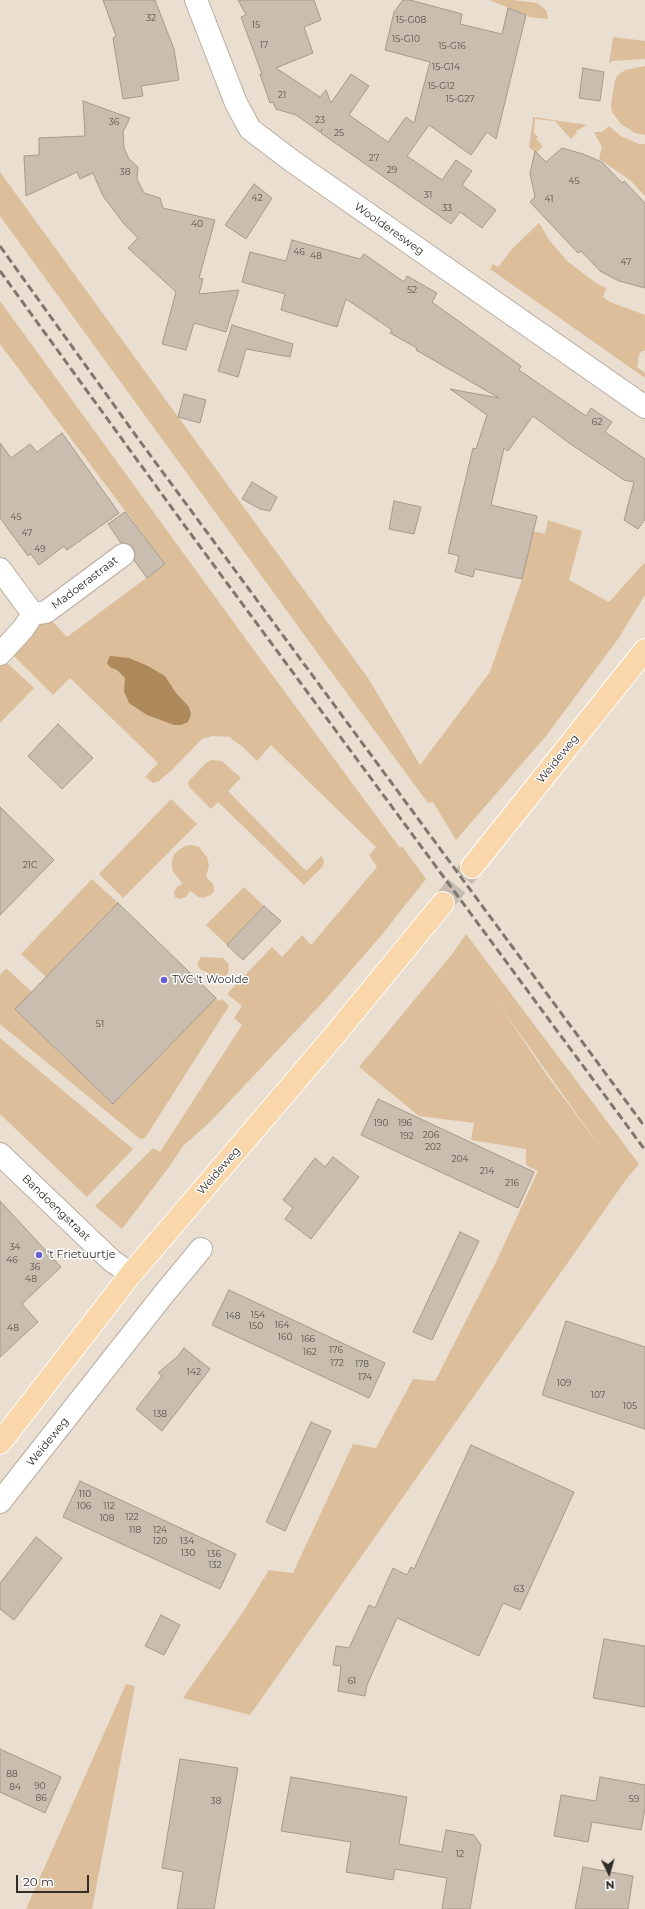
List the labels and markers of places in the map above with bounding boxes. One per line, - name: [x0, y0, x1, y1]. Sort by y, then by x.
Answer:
- place label: TVC 't Woolde: [172, 973, 248, 987]
- marker: TVC 't Woolde: [159, 975, 169, 985]
- place label: 't Frietuurtje: [47, 1248, 115, 1262]
- marker: 't Frietuurtje: [34, 1250, 44, 1260]

